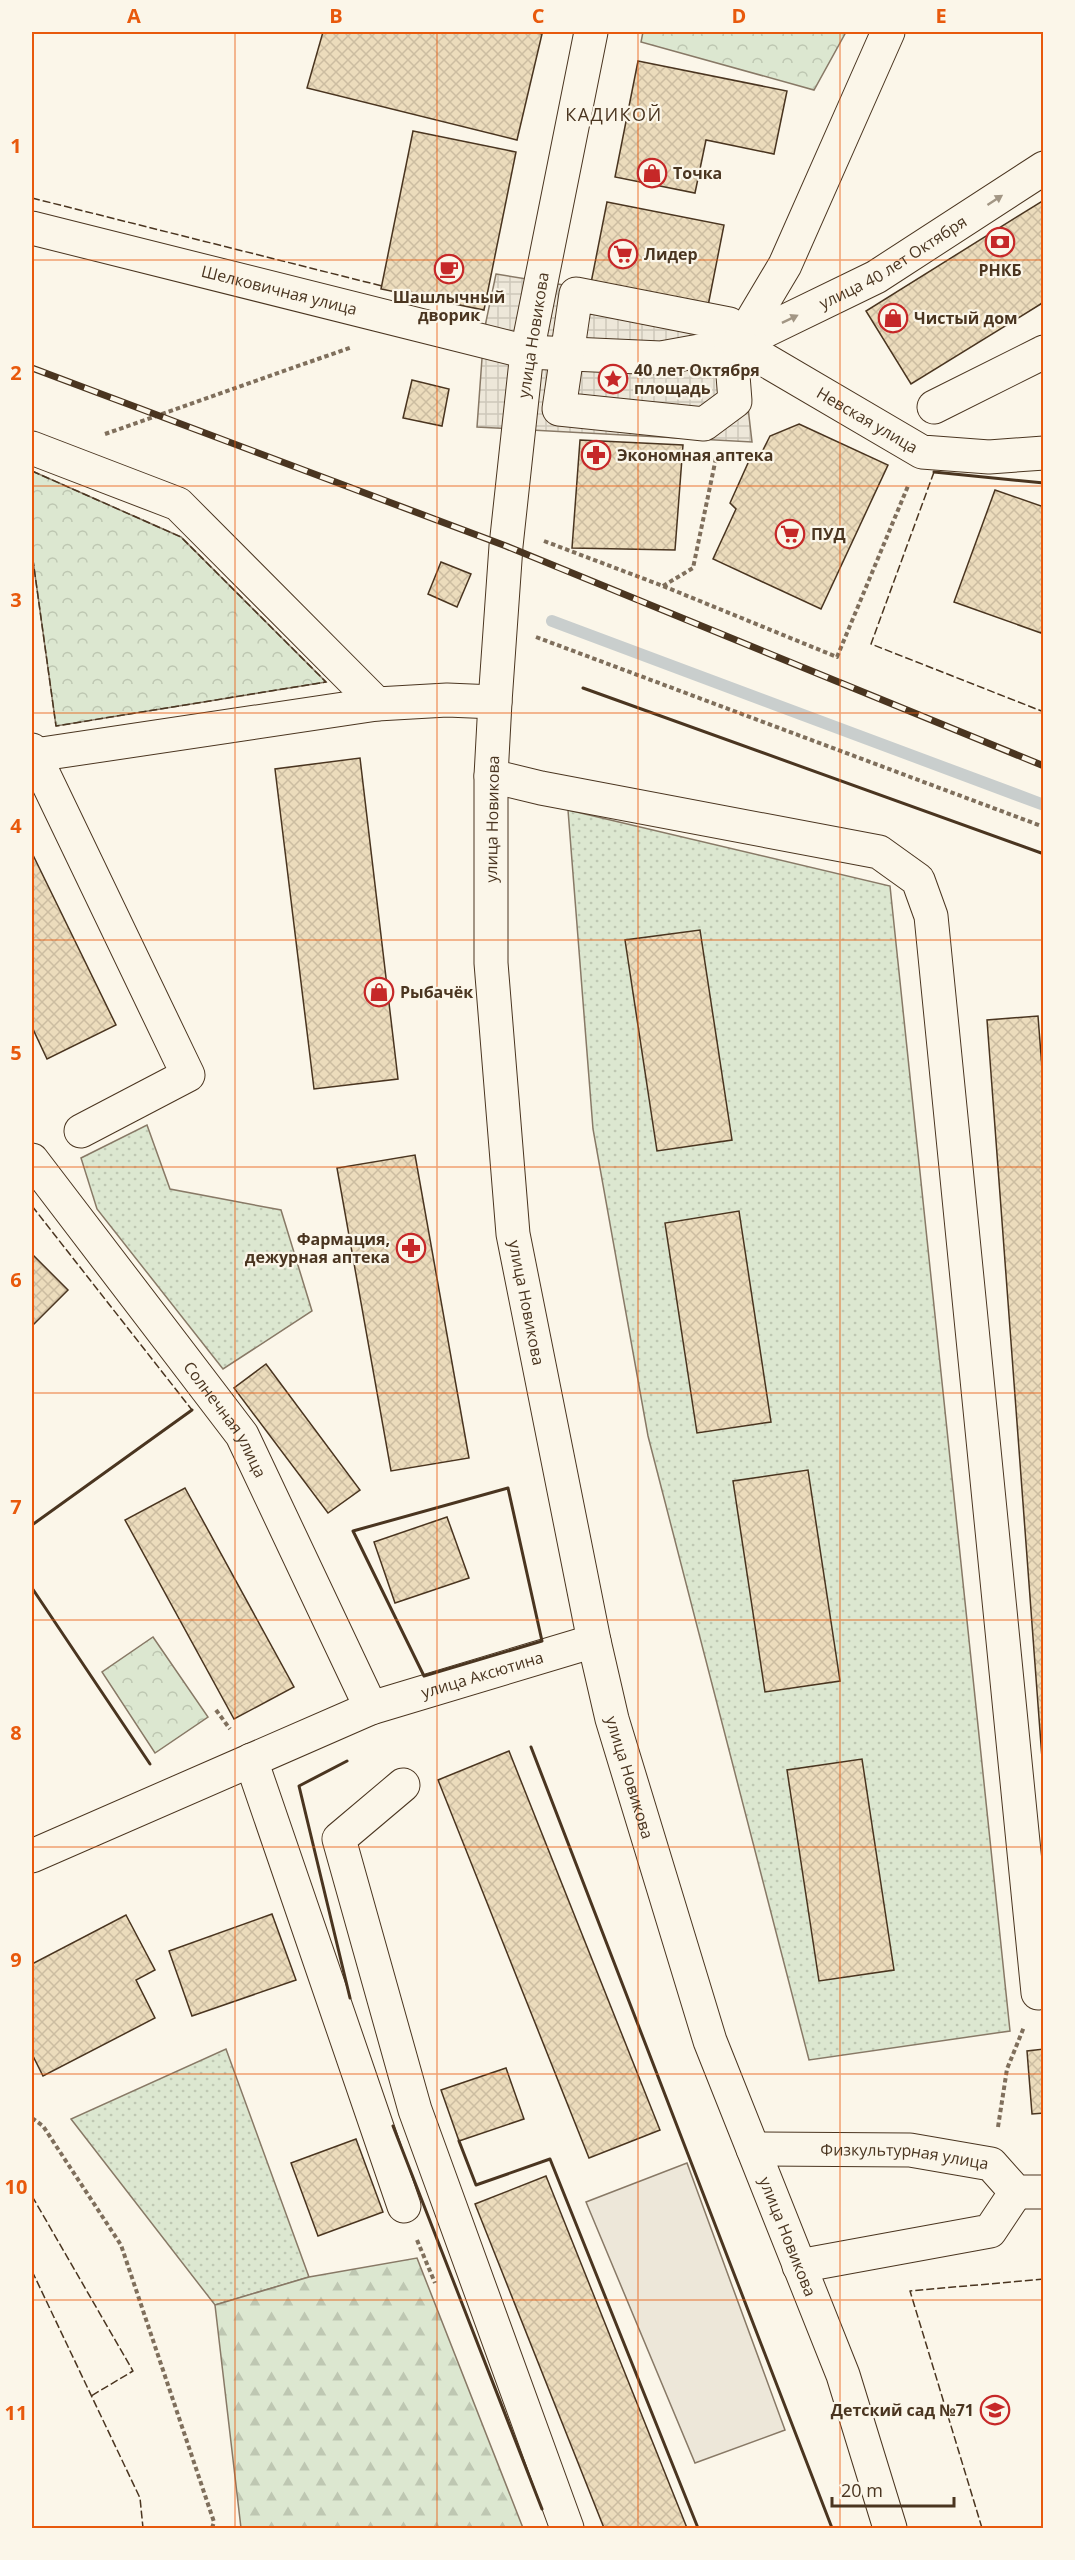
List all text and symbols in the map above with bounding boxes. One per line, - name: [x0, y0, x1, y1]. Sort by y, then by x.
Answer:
- text: A: [127, 2, 141, 29]
- text: B: [329, 2, 343, 29]
- text: C: [532, 2, 545, 29]
- text: D: [732, 2, 746, 29]
- text: E: [935, 2, 947, 29]
- district label: КАДИКОЙ: [565, 102, 663, 126]
- text: 1: [10, 132, 22, 159]
- shop icon: Точка: [636, 157, 668, 189]
- place label: Точка: [673, 162, 722, 184]
- one-way arrow: [987, 195, 1003, 206]
- street label: улица 40 лет Октября: [815, 210, 971, 314]
- bank icon: РНКБ: [984, 226, 1016, 258]
- supermarket icon: Лидер: [607, 238, 639, 270]
- place label: Лидер: [644, 243, 698, 265]
- cafe icon: Шашлычный дворик: [433, 253, 465, 285]
- place label: РНКБ: [978, 259, 1022, 281]
- street label: Шелковичная улица: [199, 260, 360, 320]
- street label: улица Новикова: [512, 270, 554, 400]
- place label: Шашлычный дворик: [393, 286, 505, 326]
- shop icon: Чистый дом: [877, 302, 909, 334]
- place label: Чистый дом: [914, 307, 1018, 329]
- one-way arrow: [782, 314, 799, 324]
- text: 2: [10, 359, 22, 386]
- place label: 40 лет Октября площадь: [634, 359, 760, 399]
- place icon: 40 лет Октября площадь: [597, 363, 629, 395]
- street label: Невская улица: [813, 382, 922, 458]
- pharmacy icon: Экономная аптека: [580, 439, 612, 471]
- place label: Экономная аптека: [617, 444, 773, 466]
- supermarket icon: ПУД: [774, 518, 806, 550]
- place label: ПУД: [811, 523, 846, 545]
- text: 3: [10, 586, 22, 613]
- street label: улица Новикова: [480, 755, 504, 883]
- text: 4: [10, 812, 22, 839]
- shop icon: Рыбачёк: [363, 976, 395, 1008]
- place label: Рыбачёк: [400, 981, 473, 1003]
- text: 5: [10, 1039, 22, 1066]
- place label: Фармация, дежурная аптека: [245, 1228, 390, 1268]
- pharmacy icon: Фармация, дежурная аптека: [395, 1232, 427, 1264]
- street label: улица Новикова: [503, 1238, 550, 1367]
- text: 6: [10, 1266, 22, 1293]
- street label: Солнечная улица: [179, 1357, 272, 1481]
- text: 7: [10, 1493, 22, 1520]
- street label: улица Аксютина: [418, 1646, 546, 1703]
- street label: улица Новикова: [601, 1713, 659, 1841]
- text: 8: [10, 1719, 22, 1746]
- text: 9: [10, 1946, 22, 1973]
- street label: Физкультурная улица: [820, 2138, 990, 2174]
- text: 10: [5, 2173, 27, 2200]
- street label: улица Новикова: [754, 2173, 822, 2300]
- school or university icon: Детский сад №71: [979, 2394, 1011, 2426]
- text: 11: [5, 2399, 27, 2426]
- place label: Детский сад №71: [831, 2399, 974, 2421]
- scale bar: [832, 2470, 954, 2508]
- text: 20 m: [841, 2478, 883, 2502]

